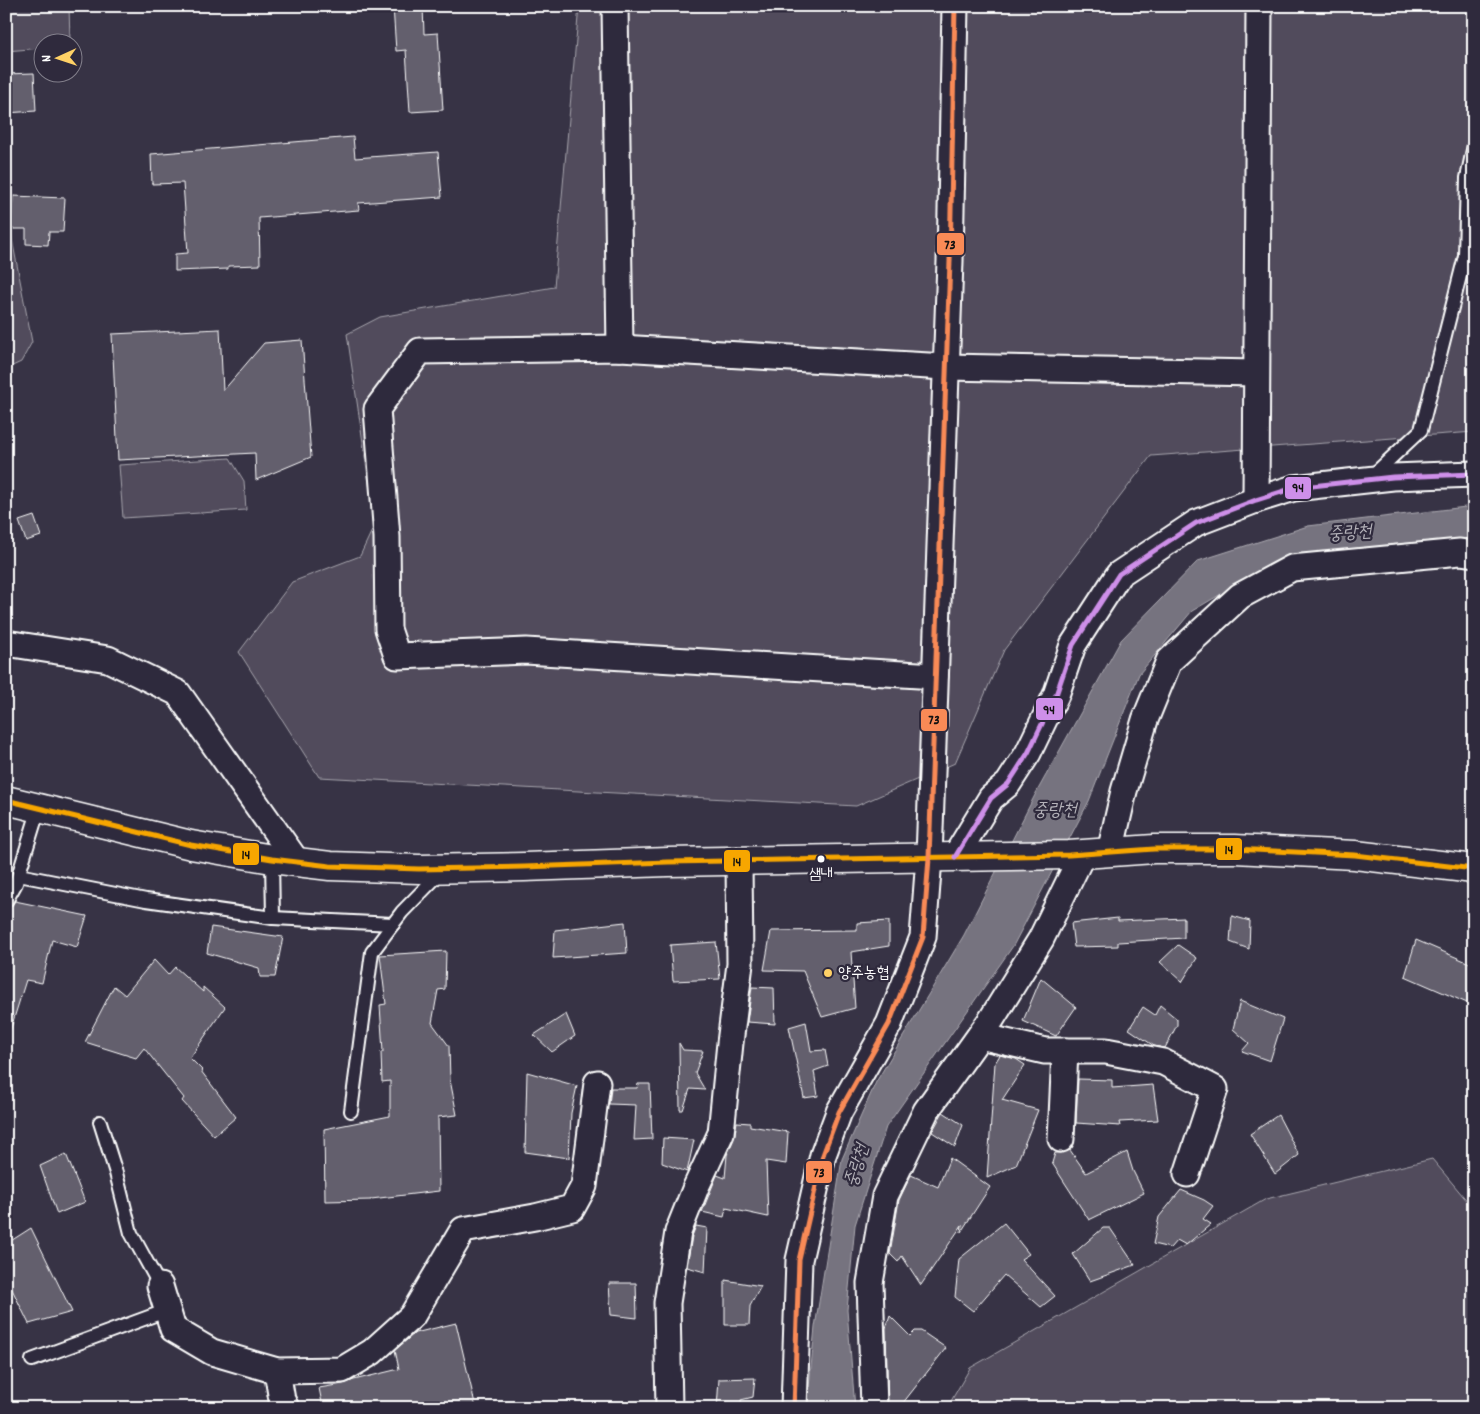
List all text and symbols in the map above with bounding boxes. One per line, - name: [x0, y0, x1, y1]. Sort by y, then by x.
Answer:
- north arrow: [32, 32, 82, 82]
- text: N: [37, 55, 57, 63]
- line badge: 73: [936, 232, 965, 256]
- text: 73: [944, 236, 956, 256]
- line badge: 94: [1284, 476, 1312, 500]
- text: 94: [1292, 479, 1304, 499]
- water label: 중랑천: [1327, 520, 1374, 548]
- line badge: 94: [1035, 697, 1064, 721]
- text: 94: [1043, 701, 1055, 721]
- line badge: 73: [920, 708, 948, 732]
- text: 73: [928, 711, 940, 731]
- water label: 중랑천: [1033, 799, 1078, 824]
- line badge: 14: [1215, 837, 1243, 861]
- text: 14: [1225, 841, 1234, 861]
- line badge: 14: [232, 842, 260, 866]
- text: 14: [242, 846, 251, 866]
- line badge: 14: [723, 849, 751, 873]
- text: 14: [733, 853, 742, 873]
- marker: 샘내: [816, 854, 826, 864]
- place label: 샘내: [809, 864, 833, 886]
- place label: 양주농협: [838, 962, 890, 985]
- marker: 양주농협: [822, 967, 834, 979]
- water label: 중랑천: [840, 1140, 877, 1190]
- line badge: 73: [805, 1160, 833, 1184]
- text: 73: [813, 1164, 825, 1184]

